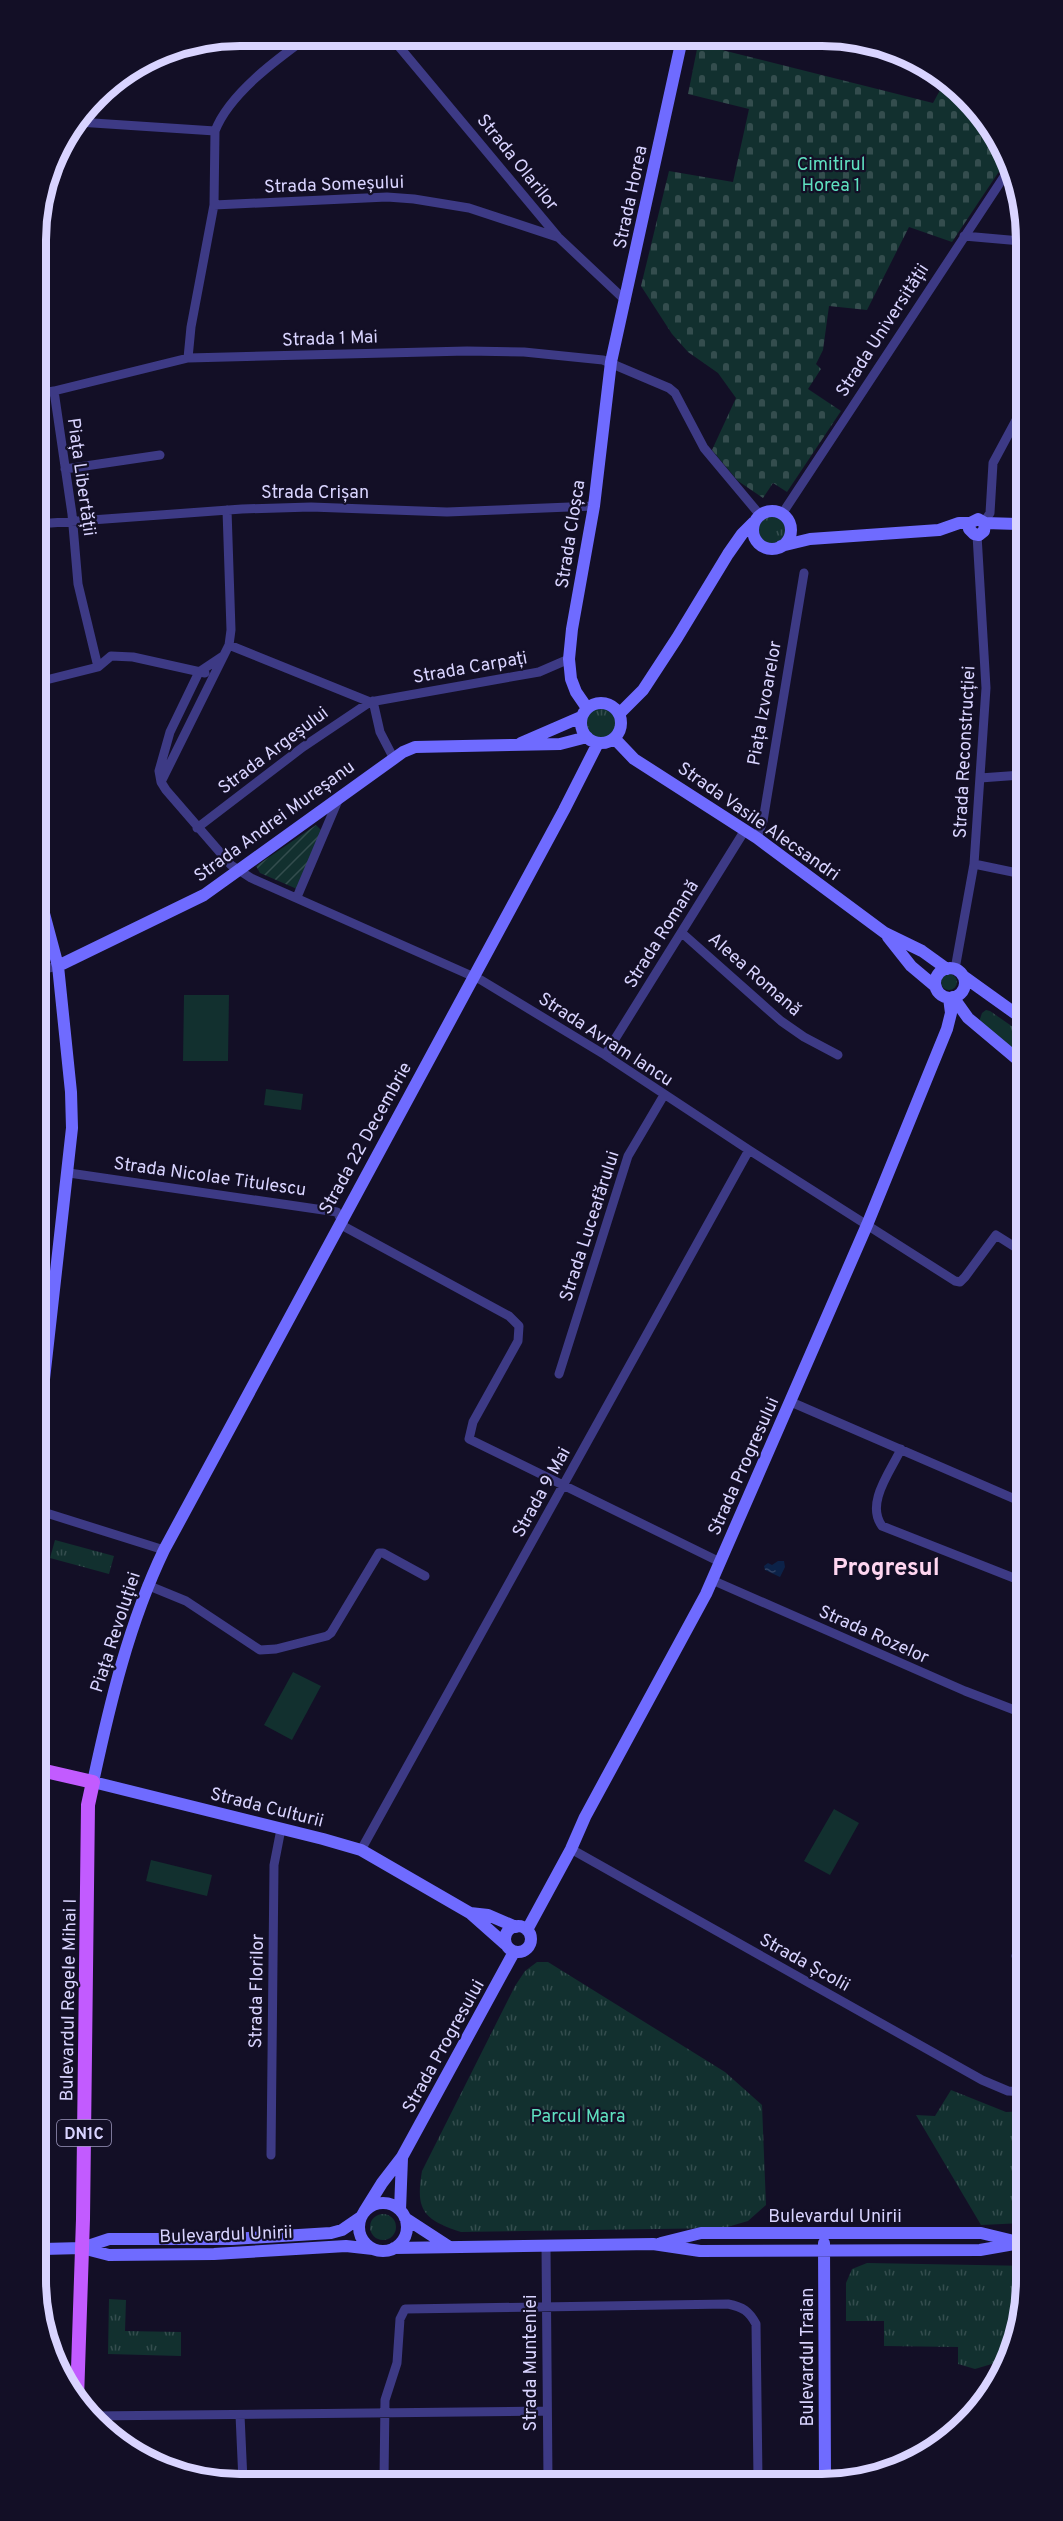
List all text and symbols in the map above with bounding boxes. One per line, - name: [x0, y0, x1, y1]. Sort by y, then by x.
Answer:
- street label: Strada Olarilor: [471, 110, 563, 216]
- street label: Strada Horea: [609, 144, 654, 251]
- park label: Cimitirul Horea 1: [797, 154, 865, 198]
- street label: Strada Someșului: [264, 172, 404, 199]
- street label: Strada Universității: [832, 260, 935, 402]
- street label: Strada 1 Mai: [282, 326, 378, 353]
- street label: Piața Libertății: [61, 417, 100, 538]
- street label: Strada Cloșca: [552, 478, 591, 590]
- street label: Strada Crișan: [261, 482, 369, 505]
- street label: Piața Izvoarelor: [743, 639, 788, 768]
- street label: Strada Carpați: [411, 647, 529, 690]
- street label: Strada Reconstrucției: [949, 665, 982, 839]
- street label: Strada Argeșului: [214, 702, 334, 800]
- street label: Strada Andrei Mureșanu: [190, 756, 360, 888]
- street label: Strada Vasile Alecsandri: [673, 758, 844, 887]
- street label: Strada Romană: [620, 877, 705, 993]
- street label: Aleea Romană: [703, 928, 805, 1022]
- street label: Strada Avram Iancu: [533, 988, 677, 1092]
- street label: Strada 22 Decembrie: [315, 1059, 418, 1219]
- street label: Strada Luceafărului: [555, 1148, 626, 1305]
- street label: Strada Nicolae Titulescu: [112, 1153, 307, 1202]
- street label: Strada Progresului: [704, 1394, 785, 1539]
- street label: Strada 9 Mai: [508, 1443, 577, 1542]
- district label: Progresul: [832, 1554, 940, 1584]
- street label: Piața Revoluției: [86, 1569, 147, 1696]
- street label: Strada Rozelor: [815, 1601, 932, 1670]
- street label: Strada Culturii: [208, 1783, 326, 1834]
- street label: Bulevardul Regele Mihai I: [56, 1898, 83, 2102]
- street label: Strada Școlii: [755, 1929, 854, 1998]
- street label: Strada Florilor: [245, 1933, 270, 2049]
- street label: Strada Progresului: [398, 1976, 491, 2118]
- park label: Parcul Mara: [531, 2106, 625, 2129]
- road number: DN1C: [57, 2120, 111, 2146]
- street label: Bulevardul Unirii: [768, 2206, 902, 2229]
- street label: Bulevardul Unirii: [159, 2222, 293, 2249]
- street label: Bulevardul Traian: [797, 2287, 820, 2427]
- street label: Strada Munteniei: [520, 2295, 543, 2431]

